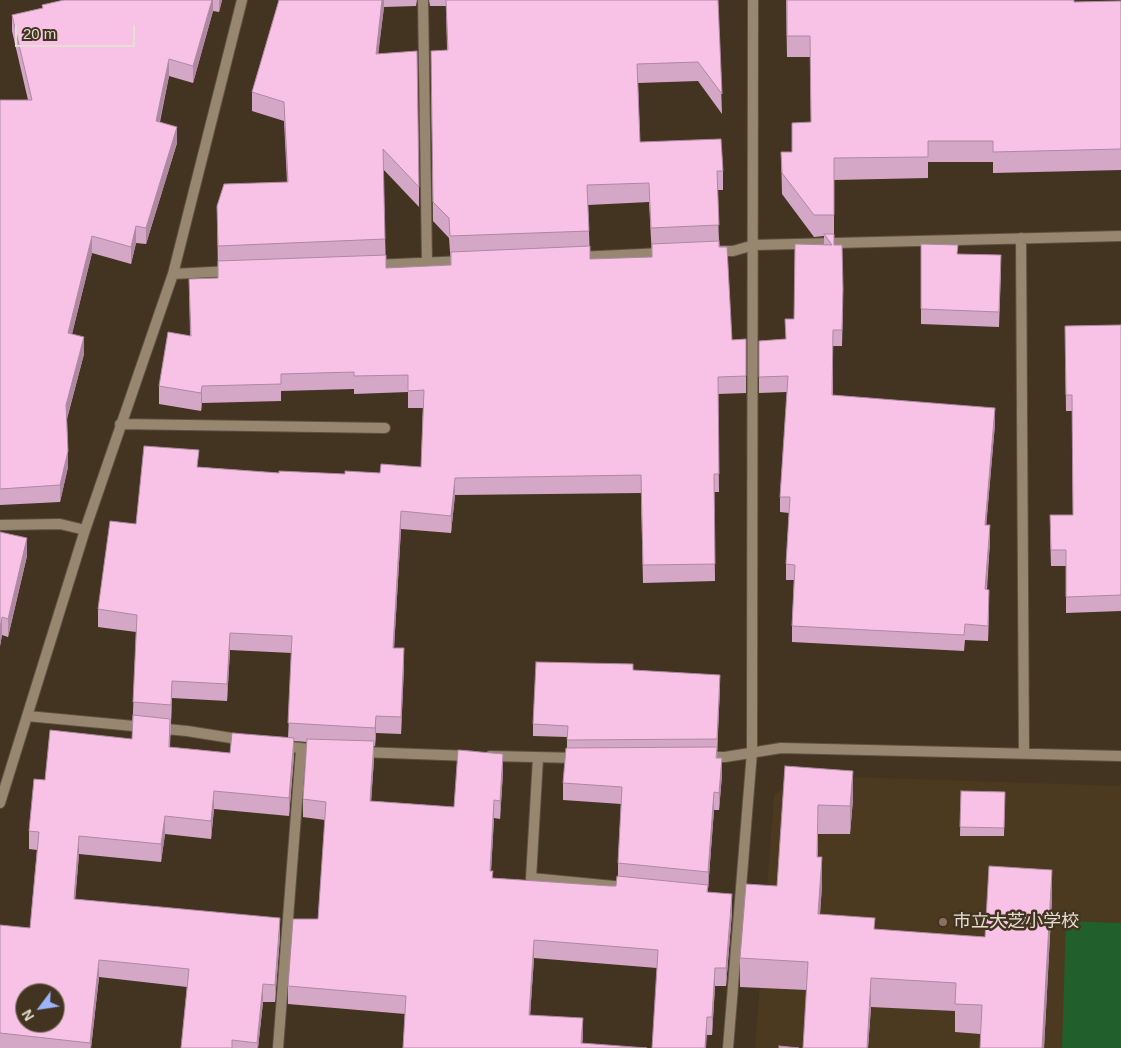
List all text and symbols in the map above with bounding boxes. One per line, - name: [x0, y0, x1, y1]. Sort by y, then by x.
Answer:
- scale bar: [18, 15, 138, 47]
- text: 20 m: [23, 25, 56, 42]
- place label: 市立大芝小学校: [953, 911, 1079, 933]
- marker: 市立大芝小学校: [937, 916, 949, 928]
- north arrow: [15, 983, 65, 1033]
- text: N: [19, 1007, 37, 1024]

